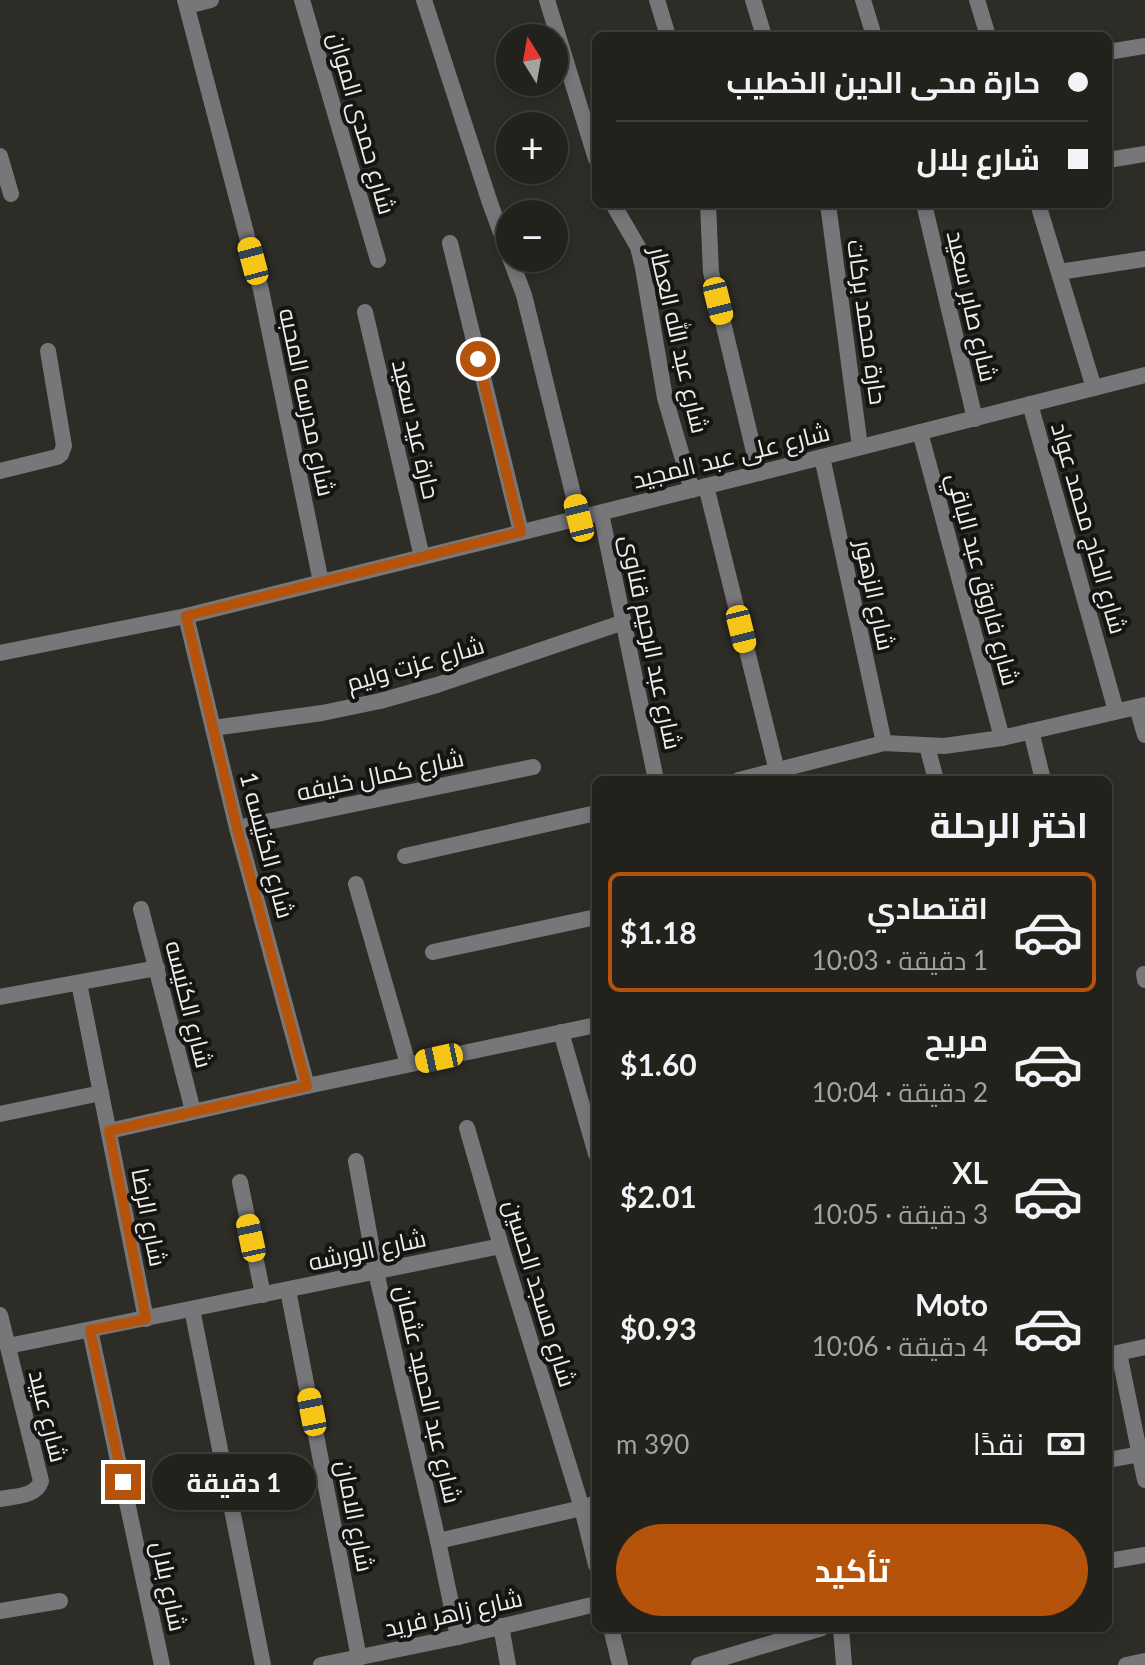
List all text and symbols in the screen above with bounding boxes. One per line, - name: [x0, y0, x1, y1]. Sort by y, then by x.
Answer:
- north arrow: [496, 24, 568, 96]
- map controls: [496, 24, 568, 272]
- street label: شارع حمدى الموان: [320, 29, 403, 218]
- text: حارة محى الدين الخطيب: [727, 63, 1040, 99]
- button: +: [496, 112, 568, 184]
- text: شارع بلال: [916, 140, 1040, 176]
- button: −: [496, 200, 568, 272]
- street label: شارع صابر سعيد: [939, 228, 1004, 385]
- car: [235, 235, 271, 287]
- street label: حارة محمد بركات: [842, 237, 894, 407]
- street label: شارع عبد الله العطار: [641, 242, 716, 437]
- car: [701, 275, 735, 327]
- street label: شارع مدرسه المحبه: [271, 305, 342, 499]
- route start: [460, 341, 496, 377]
- street label: حارة عيد سعيد: [387, 356, 447, 502]
- street label: شارع على عبد المجيد: [629, 416, 833, 496]
- street label: شارع الحاج محمد عواد: [1043, 419, 1134, 638]
- street label: شارع فاروق عبد الباقي: [936, 469, 1026, 690]
- car: [562, 492, 596, 544]
- street label: شارع عبد الرحيم قناوى: [612, 532, 689, 753]
- street label: شارع الزهور: [847, 535, 902, 654]
- car: [724, 603, 758, 655]
- street label: شارع عزت وليم: [343, 630, 488, 699]
- street label: شارع كمال خليفه: [294, 742, 467, 809]
- street label: شارع الكنيسه 1: [232, 769, 301, 922]
- text: اختر الرحلة: [930, 802, 1088, 846]
- text: اقتصادي: [867, 889, 988, 925]
- icon: car: [1012, 896, 1084, 968]
- text: $1.18: [620, 914, 697, 950]
- street label: شارع الكنيسه: [157, 937, 220, 1071]
- text: 1 دقيقة · 10:03: [812, 944, 988, 976]
- text: مريح: [925, 1021, 988, 1057]
- icon: car: [1012, 1028, 1084, 1100]
- car: [413, 1041, 465, 1075]
- text: $1.60: [620, 1046, 697, 1082]
- text: 2 دقيقة · 10:04: [812, 1076, 988, 1108]
- text: XL: [952, 1154, 988, 1190]
- icon: car: [1012, 1160, 1084, 1232]
- street label: شارع الرضا: [123, 1165, 174, 1269]
- text: $2.01: [620, 1178, 697, 1214]
- street label: شارع مسجد الحسين: [496, 1196, 583, 1391]
- text: 3 دقيقة · 10:05: [812, 1198, 988, 1230]
- car: [234, 1212, 268, 1264]
- street label: شارع الورشه: [305, 1222, 429, 1279]
- street label: شارع عبد الحميد عثمان: [387, 1282, 468, 1507]
- text: Moto: [915, 1286, 988, 1322]
- icon: car: [1012, 1292, 1084, 1364]
- text: $0.93: [620, 1310, 697, 1346]
- text: 4 دقيقة · 10:06: [812, 1330, 988, 1362]
- street label: شارع عبيد: [21, 1367, 74, 1466]
- car: [296, 1386, 328, 1438]
- icon: cash: [1044, 1422, 1088, 1466]
- text: نقدًا: [973, 1425, 1024, 1461]
- text: 390 m: [616, 1428, 689, 1460]
- callout: 1 دقيقة: [151, 1454, 315, 1510]
- street label: شارع الامان: [328, 1458, 381, 1575]
- route end: [105, 1464, 141, 1500]
- text: 1 دقيقة: [187, 1466, 281, 1498]
- button: تأكيد: [616, 1524, 1088, 1616]
- street label: شارع بلال: [143, 1538, 194, 1634]
- street label: شارع زاهر فريد: [381, 1582, 526, 1645]

